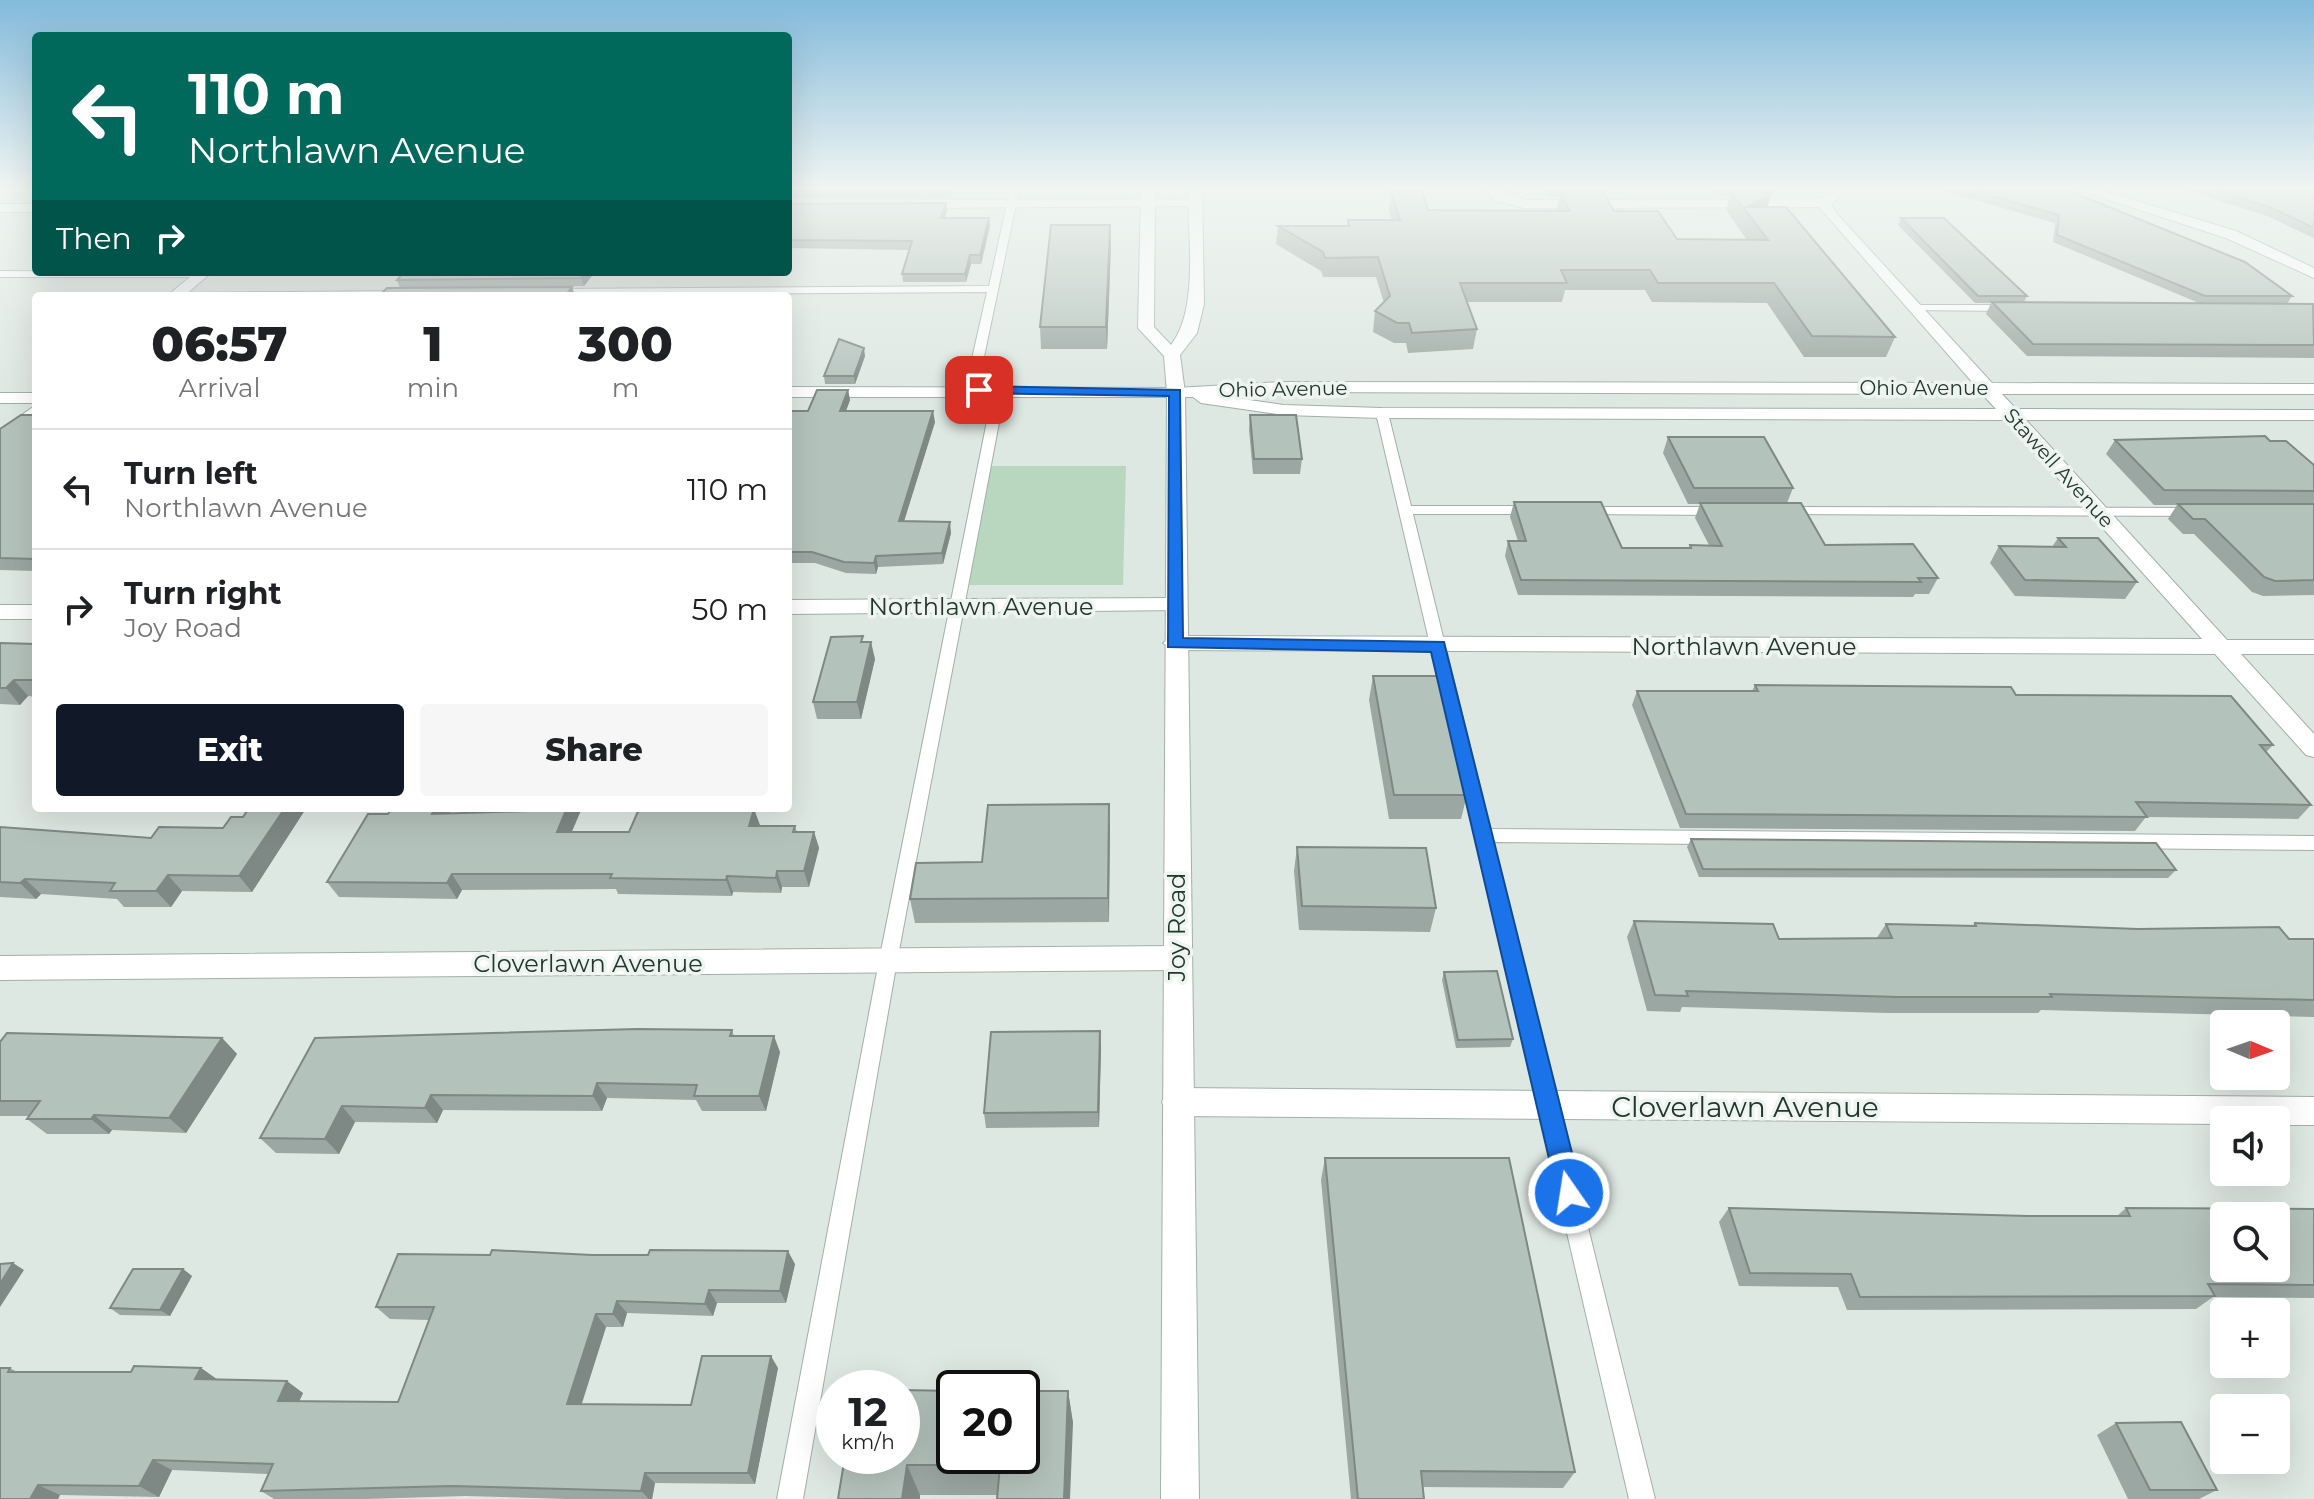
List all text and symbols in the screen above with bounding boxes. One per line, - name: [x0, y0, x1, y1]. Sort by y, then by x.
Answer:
- text: 110 m: [188, 60, 345, 128]
- icon: left: [56, 64, 160, 168]
- text: Northlawn Avenue: [188, 128, 526, 172]
- icon: right: [148, 216, 192, 260]
- text: Then: [56, 220, 132, 257]
- text: 06:57: [151, 315, 288, 373]
- text: 1: [423, 315, 443, 373]
- text: 300: [578, 315, 673, 373]
- pin: [945, 356, 1013, 424]
- icon: arrive: [957, 368, 1001, 412]
- text: Arrival: [178, 372, 260, 404]
- text: min: [407, 372, 459, 404]
- text: m: [612, 372, 639, 404]
- street label: Ohio Avenue: [1218, 376, 1348, 402]
- street label: Ohio Avenue: [1860, 376, 1988, 400]
- street label: Stawell Avenue: [1999, 403, 2119, 533]
- text: Turn left: [124, 455, 257, 492]
- icon: left: [56, 467, 100, 511]
- text: 110 m: [687, 471, 768, 508]
- text: Northlawn Avenue: [124, 492, 368, 524]
- text: Turn right: [124, 575, 281, 612]
- icon: right: [56, 587, 100, 631]
- text: 50 m: [691, 591, 768, 628]
- street label: Northlawn Avenue: [868, 592, 1094, 621]
- text: Joy Road: [124, 612, 242, 644]
- street label: Northlawn Avenue: [1631, 632, 1857, 661]
- button: Exit: [56, 704, 404, 796]
- button: Share: [420, 704, 768, 796]
- street label: Joy Road: [1162, 873, 1191, 982]
- street label: Cloverlawn Avenue: [473, 949, 703, 978]
- north arrow: [2210, 1010, 2290, 1090]
- map controls: [2210, 1010, 2290, 1474]
- street label: Cloverlawn Avenue: [1611, 1090, 1879, 1124]
- button: sound: [2210, 1106, 2290, 1186]
- position arrow: [1527, 1151, 1611, 1235]
- button: search: [2210, 1202, 2290, 1282]
- button: +: [2210, 1298, 2290, 1378]
- speed limit sign: 20: [936, 1370, 1040, 1474]
- text: 12: [848, 1387, 888, 1436]
- button: −: [2210, 1394, 2290, 1474]
- text: km/h: [841, 1430, 895, 1454]

